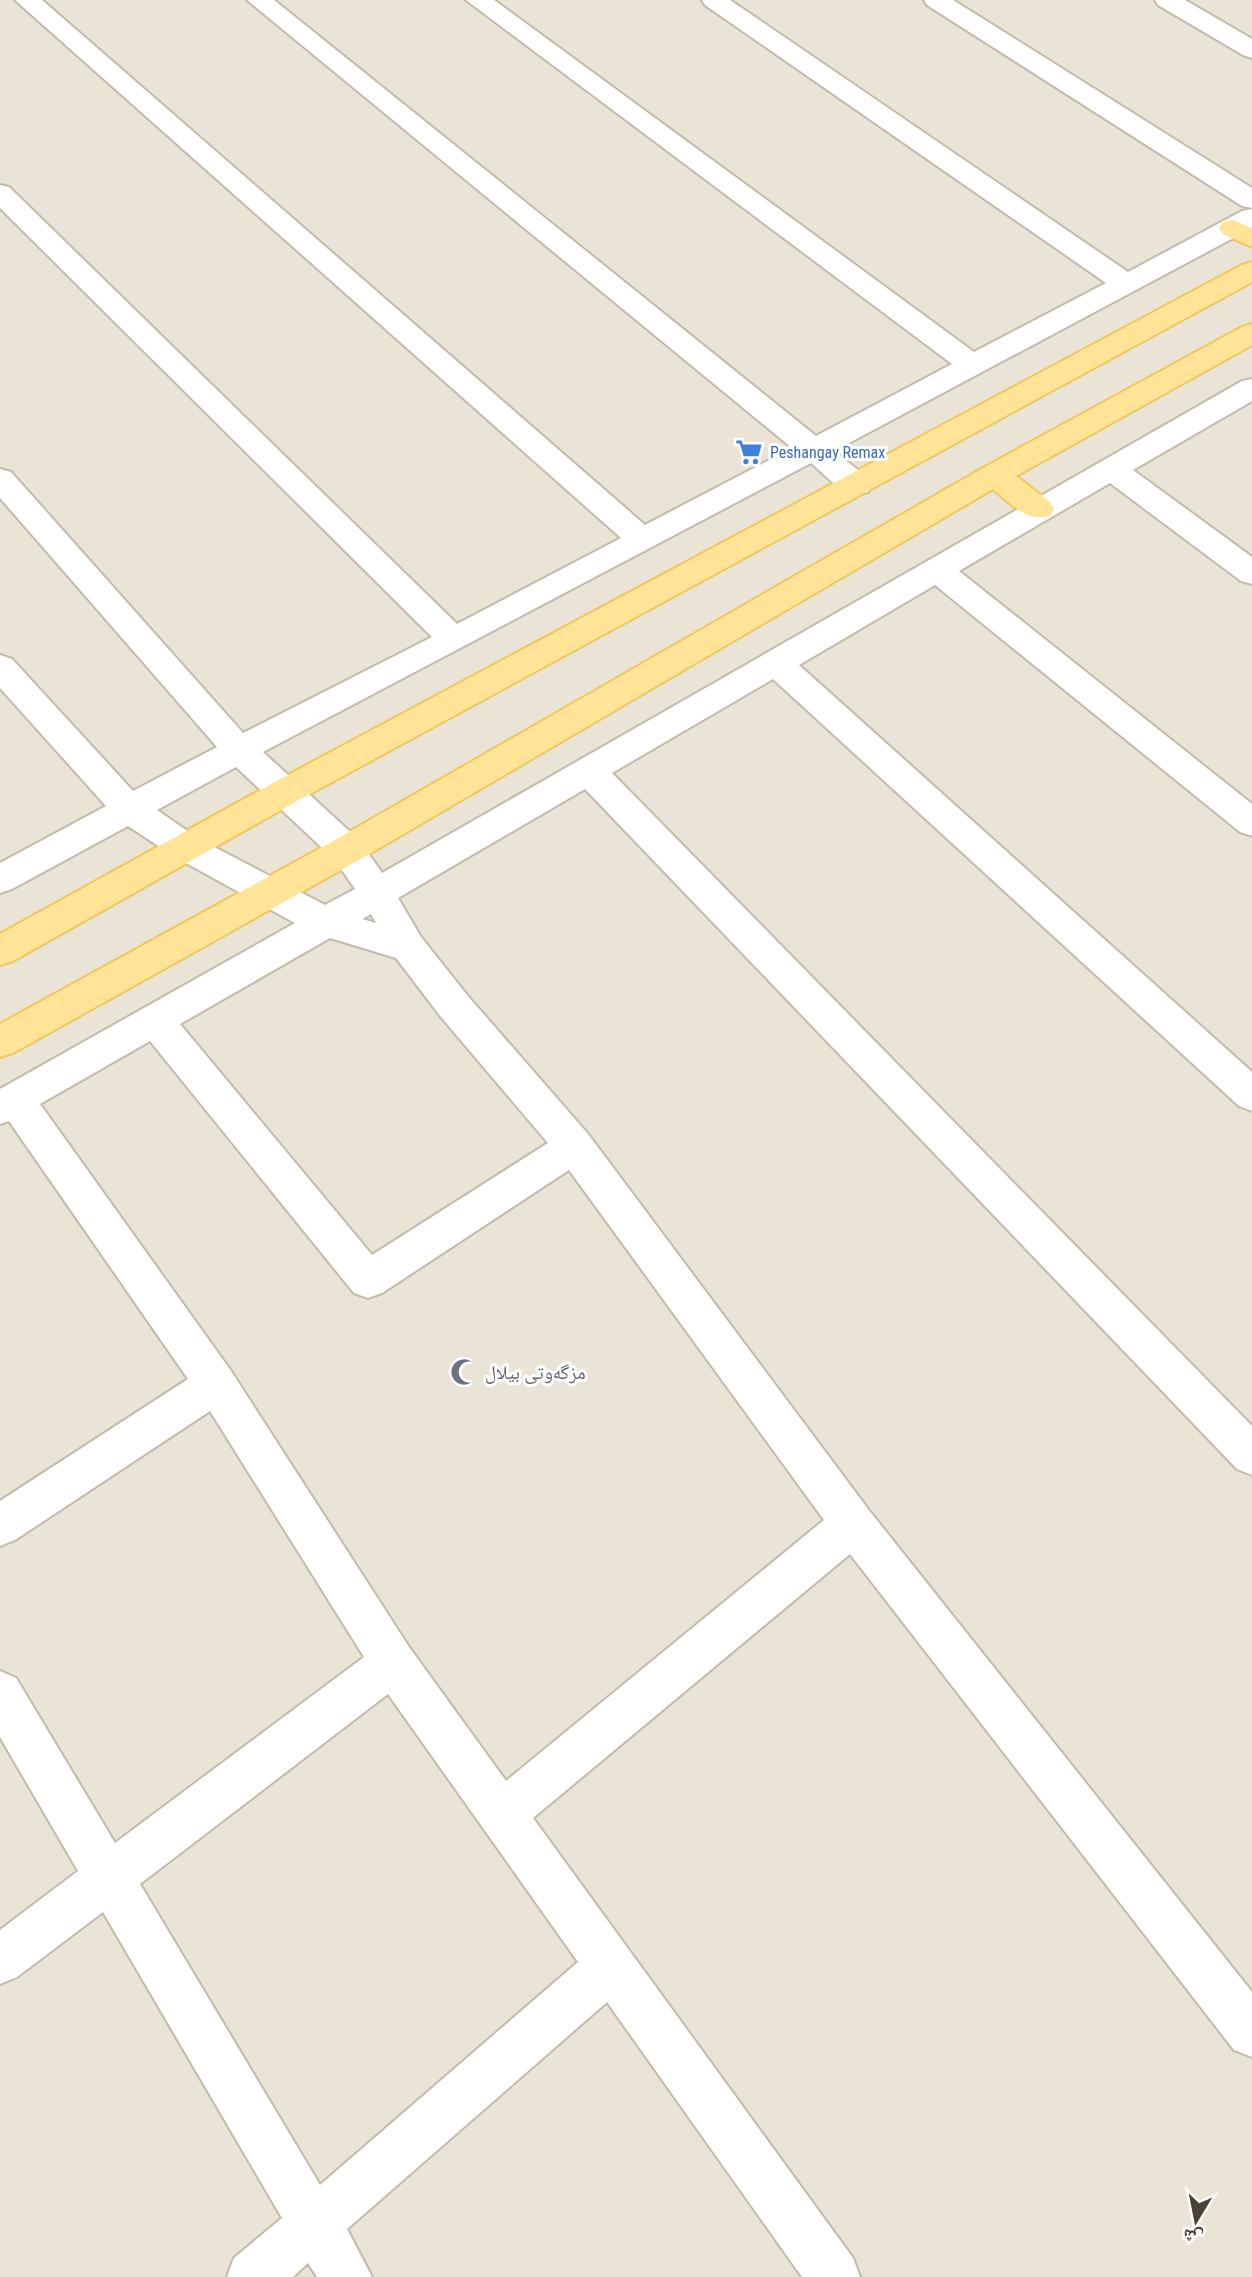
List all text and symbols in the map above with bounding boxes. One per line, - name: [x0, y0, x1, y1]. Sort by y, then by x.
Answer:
- supermarket icon: Peshangay Remax: [734, 437, 764, 467]
- place label: Peshangay Remax: [770, 443, 885, 462]
- mosque icon: مزگەوتی بیلال: [449, 1357, 479, 1387]
- place label: مزگەوتی بیلال: [485, 1361, 586, 1384]
- north arrow: [1161, 2186, 1231, 2256]
- text: ش: [1181, 2224, 1205, 2250]

